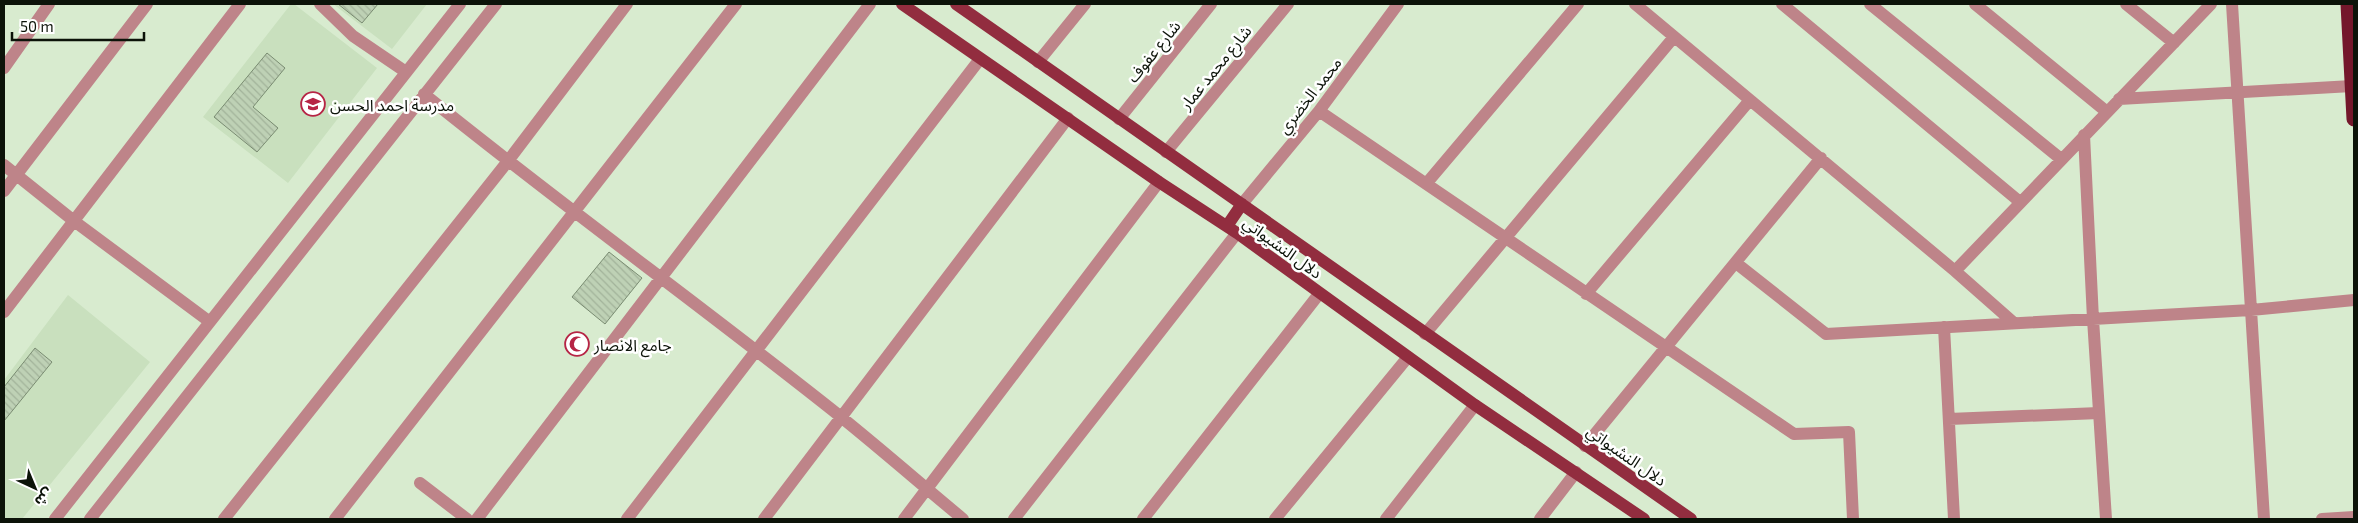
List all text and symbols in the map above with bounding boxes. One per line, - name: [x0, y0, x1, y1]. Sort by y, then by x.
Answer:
- scale bar: [12, 10, 145, 42]
- street label: شارع عفوف: [1122, 16, 1187, 88]
- text: 50 m: [20, 17, 54, 35]
- street label: شارع محمد عمار: [1175, 21, 1258, 116]
- street label: محمد الخضري: [1273, 53, 1348, 139]
- school or university icon: مدرسة احمد الحسن: [300, 91, 326, 117]
- place label: مدرسة احمد الحسن: [330, 95, 454, 115]
- street label: دلال النشيواتي: [1238, 212, 1326, 285]
- mosque icon: جامع الانصار: [564, 331, 590, 357]
- place label: جامع الانصار: [593, 335, 672, 358]
- street label: دلال النشيواتي: [1582, 421, 1670, 492]
- north arrow: [10, 463, 60, 513]
- text: ش: [32, 485, 57, 510]

